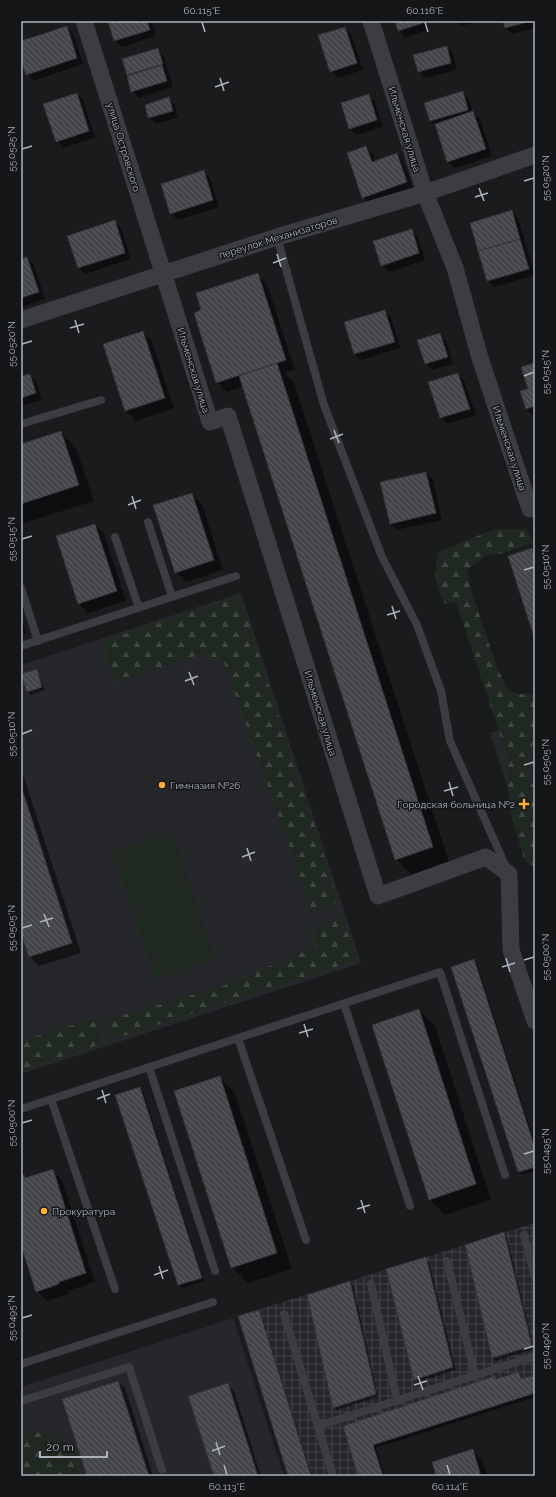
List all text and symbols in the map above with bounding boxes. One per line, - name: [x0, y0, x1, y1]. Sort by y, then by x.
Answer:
- text: 60.115°E: [184, 5, 220, 16]
- text: 60.116°E: [406, 5, 444, 16]
- street label: Ильменская улица: [386, 85, 423, 173]
- street label: улица Островского: [105, 101, 142, 193]
- text: 55.0525°N: [6, 126, 17, 172]
- text: 55.0520°N: [540, 155, 551, 201]
- street label: переулок Механизаторов: [218, 214, 339, 261]
- text: 55.0520°N: [6, 321, 17, 367]
- street label: Ильменская улица: [175, 326, 212, 414]
- text: 55.0515°N: [540, 350, 551, 394]
- street label: Ильменская улица: [491, 404, 528, 492]
- text: 55.0515°N: [6, 517, 17, 561]
- text: 55.0510°N: [540, 545, 551, 589]
- street label: Ильменская улица: [302, 669, 339, 757]
- text: 55.0510°N: [6, 712, 17, 756]
- text: 55.0505°N: [540, 739, 551, 785]
- marker: Гимназия №26: [157, 780, 167, 790]
- place label: Гимназия №26: [170, 780, 240, 791]
- marker: Городская больница №2: [518, 798, 530, 810]
- place label: Городская больница №2: [397, 799, 515, 810]
- text: 55.0505°N: [6, 905, 17, 951]
- text: 55.0500°N: [540, 934, 551, 980]
- text: 55.0500°N: [6, 1100, 17, 1146]
- text: 55.0495°N: [540, 1128, 551, 1174]
- marker: Прокуратура: [39, 1206, 49, 1216]
- place label: Прокуратура: [52, 1206, 115, 1217]
- text: 55.0495°N: [6, 1295, 17, 1341]
- text: 55.0490°N: [540, 1323, 551, 1369]
- scale bar: [40, 1433, 107, 1459]
- text: 20 m: [46, 1440, 74, 1454]
- text: 60.113°E: [209, 1481, 245, 1492]
- text: 60.114°E: [432, 1481, 468, 1492]

